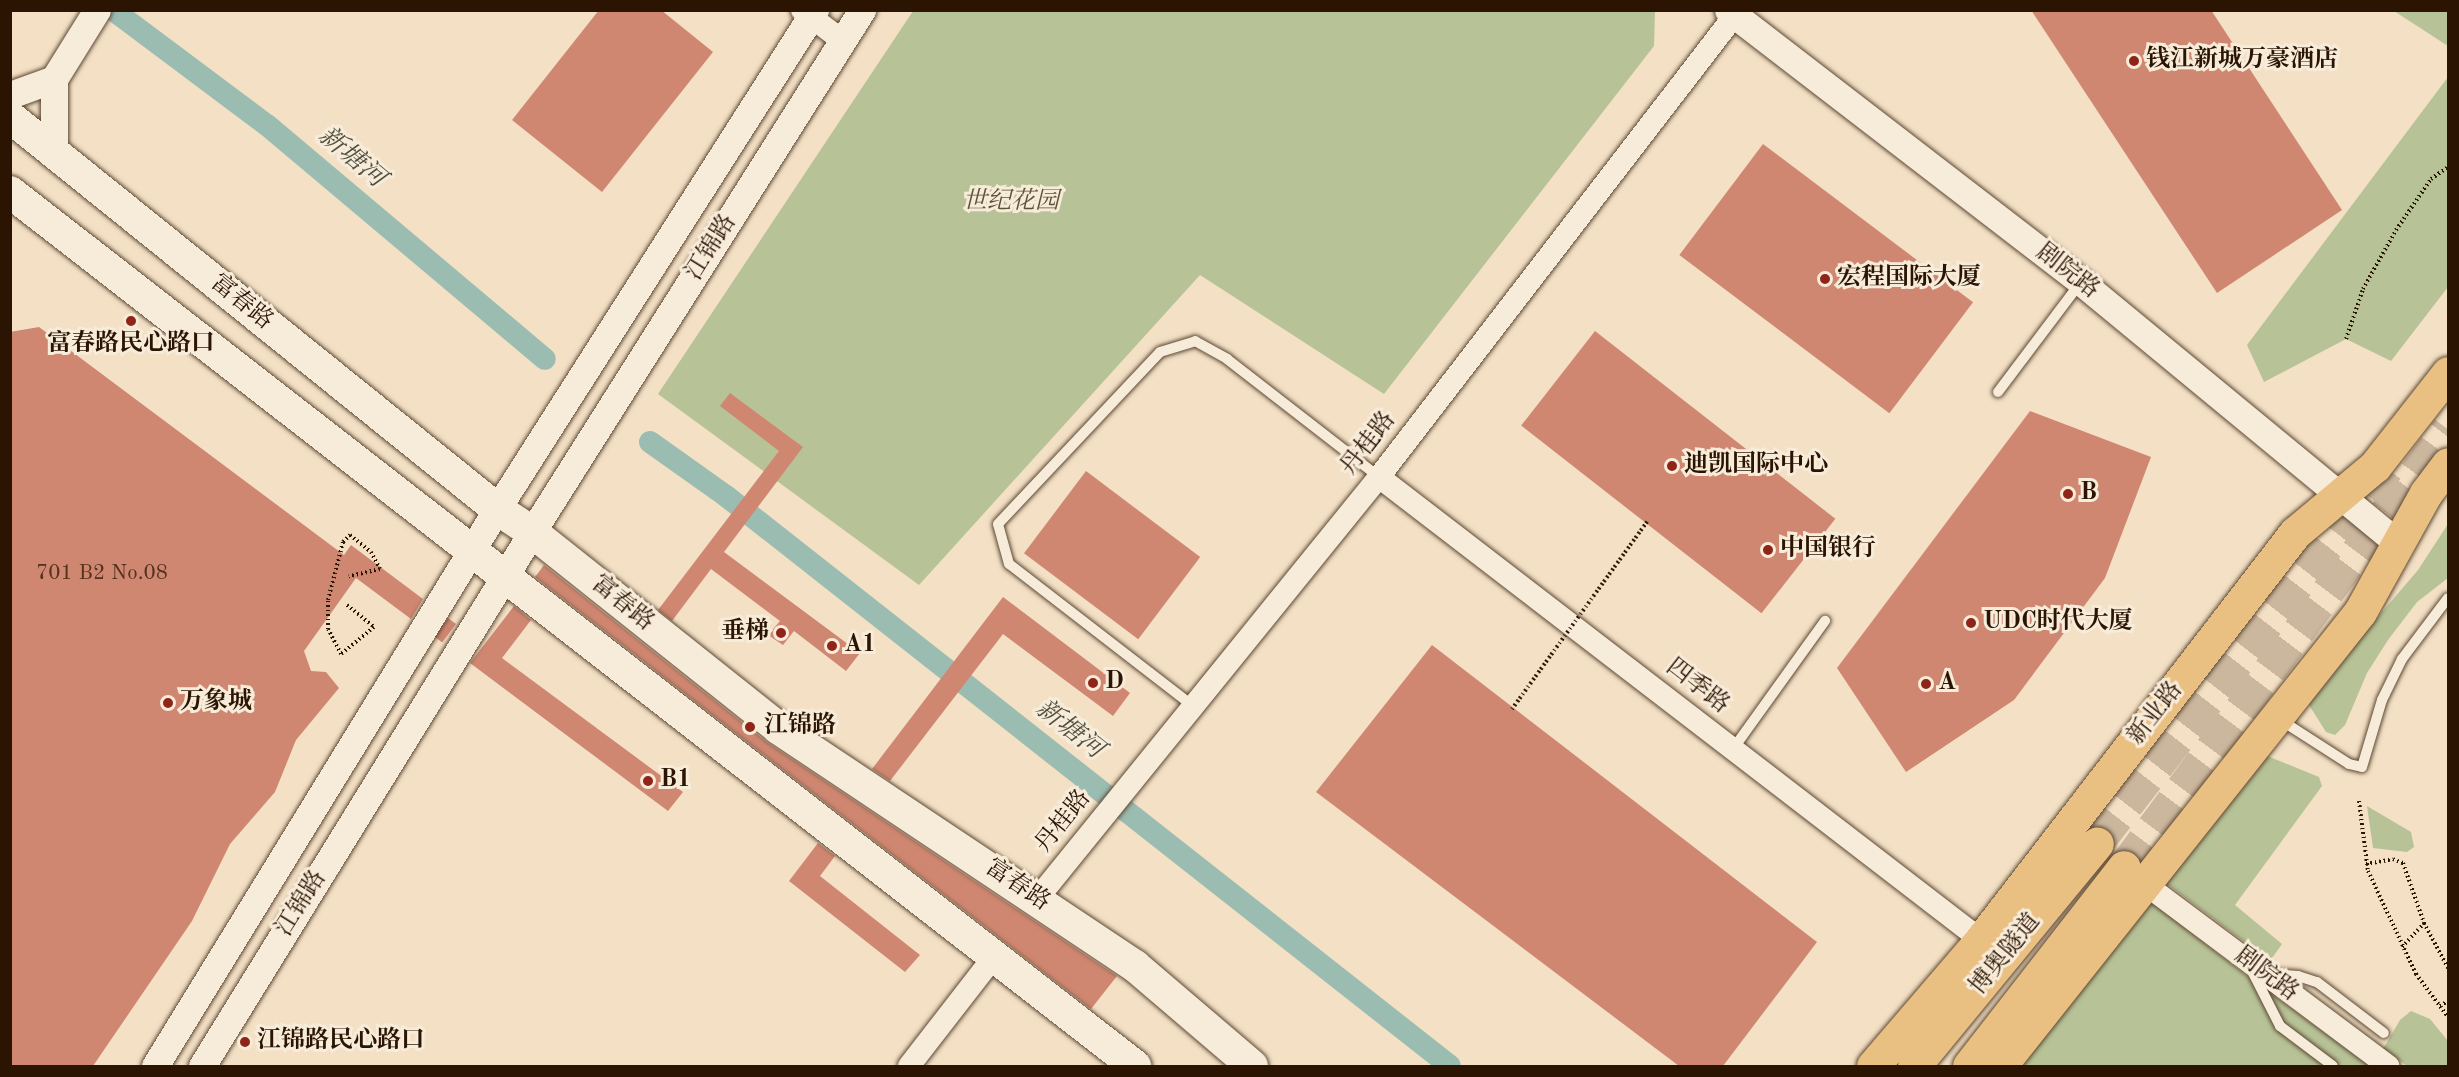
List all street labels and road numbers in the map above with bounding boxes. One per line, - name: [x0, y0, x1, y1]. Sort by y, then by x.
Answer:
- street label: 江锦路: [681, 210, 743, 286]
- street label: 剧院路: [2030, 238, 2104, 306]
- street label: 富春路: [204, 269, 278, 337]
- street label: 丹桂路: [1335, 407, 1403, 481]
- street label: 富春路: [585, 570, 659, 638]
- street label: 四季路: [1660, 653, 1734, 721]
- street label: 新业路: [2122, 677, 2190, 751]
- street label: 丹桂路: [1030, 785, 1098, 859]
- street label: 富春路: [979, 854, 1055, 918]
- street label: 江锦路: [271, 866, 333, 942]
- street label: 博奥隧道: [1965, 909, 2047, 1001]
- street label: 剧院路: [2229, 942, 2303, 1008]

